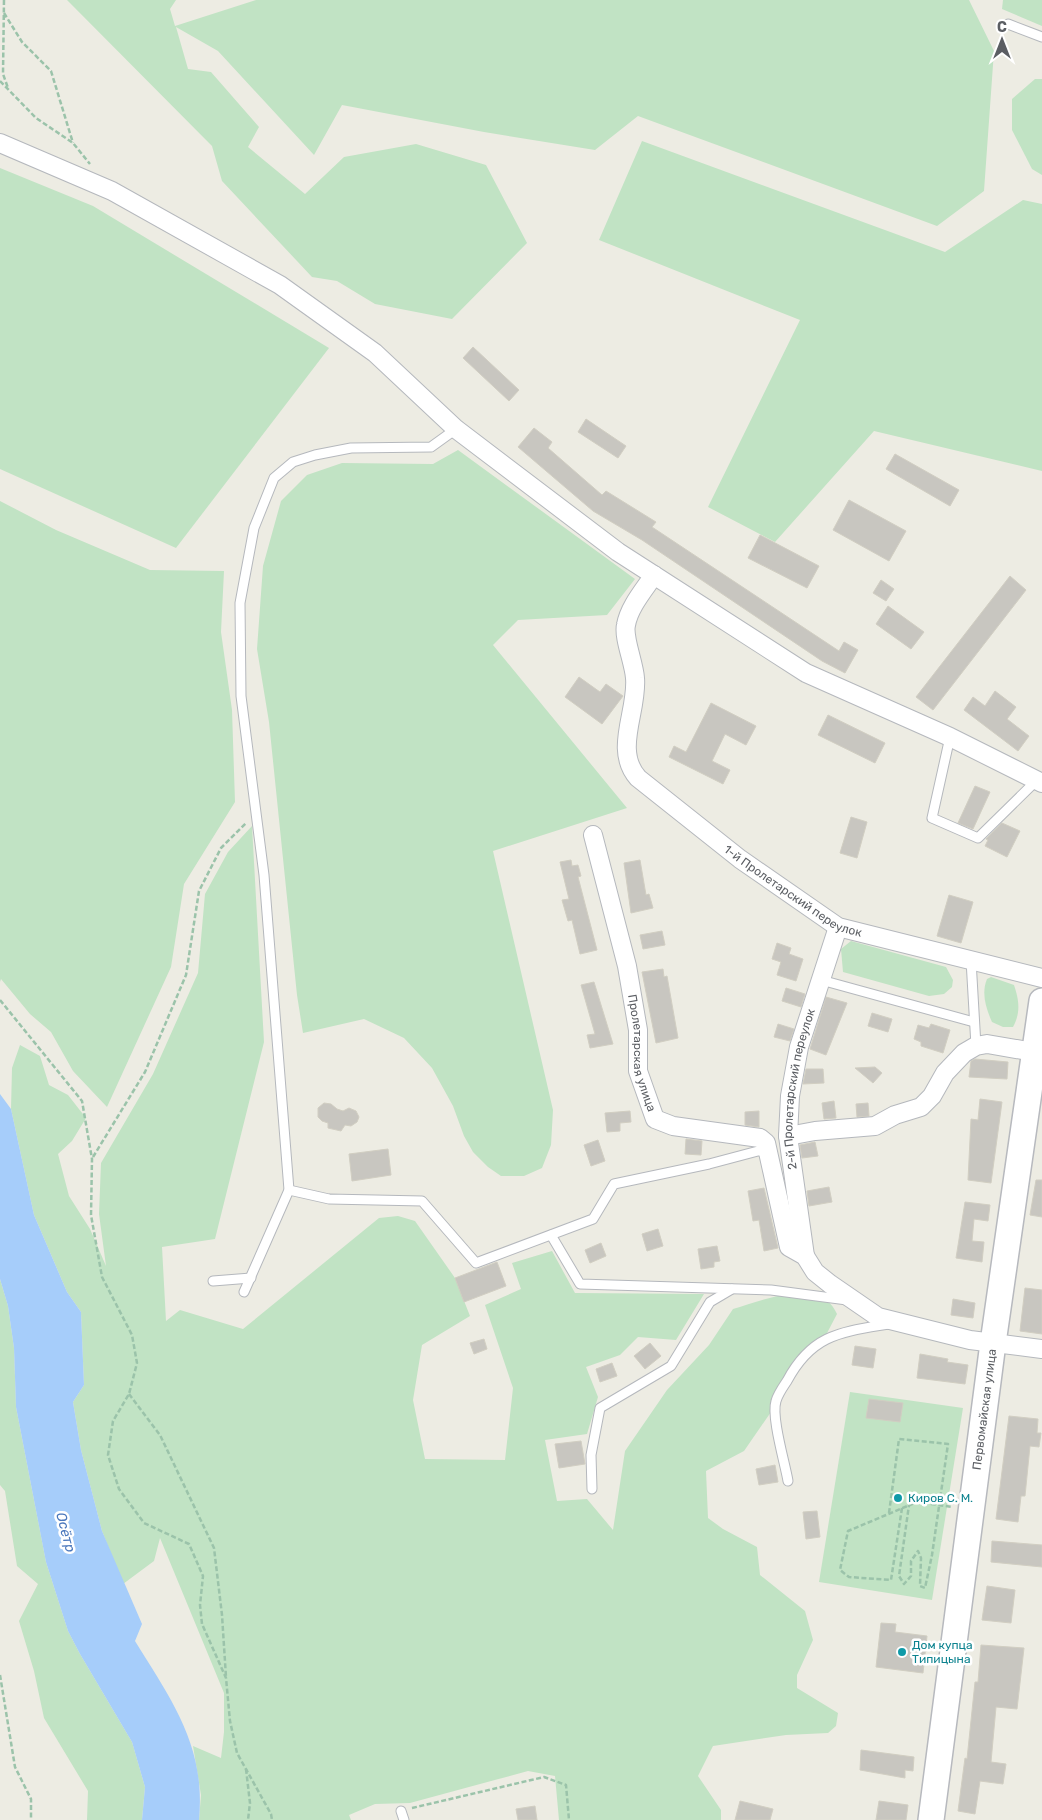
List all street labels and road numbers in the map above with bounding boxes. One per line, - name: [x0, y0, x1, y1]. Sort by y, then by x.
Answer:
- street label: 1-й Пролетарский переулок: [721, 842, 864, 940]
- street label: Пролетарская улица: [625, 993, 659, 1114]
- street label: 2-й Пролетарский переулок: [781, 1006, 818, 1171]
- street label: Первомайская улица: [970, 1348, 999, 1471]

